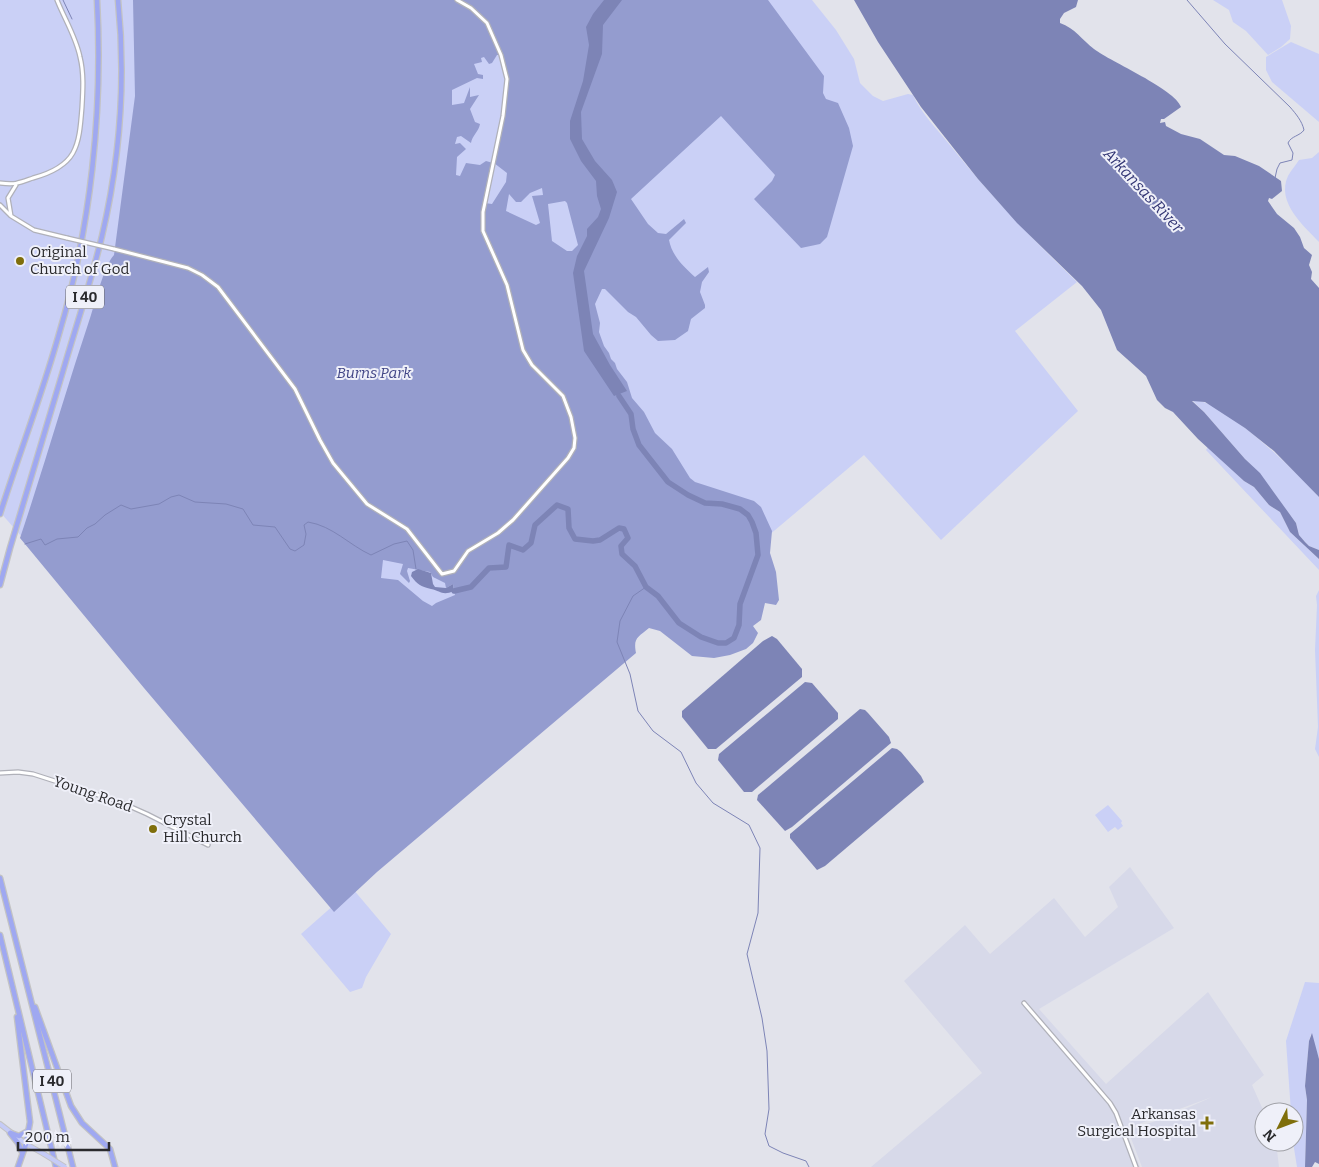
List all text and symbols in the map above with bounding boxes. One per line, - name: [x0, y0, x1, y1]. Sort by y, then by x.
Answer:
- water label: Arkansas River: [1099, 144, 1188, 237]
- place label: Original Church of God: [30, 243, 129, 278]
- marker: Original Church of God: [14, 255, 26, 267]
- road number: I 40: [66, 286, 104, 308]
- park label: Burns Park: [337, 364, 412, 382]
- street label: Young Road: [51, 772, 135, 816]
- place label: Crystal Hill Church: [163, 811, 243, 846]
- marker: Crystal Hill Church: [147, 823, 159, 835]
- road number: I 40: [33, 1070, 71, 1092]
- north arrow: [1254, 1102, 1304, 1152]
- place label: Arkansas Surgical Hospital: [1077, 1105, 1196, 1140]
- marker: Arkansas Surgical Hospital: [1200, 1116, 1214, 1130]
- scale bar: [18, 1120, 109, 1152]
- text: N: [1260, 1126, 1280, 1145]
- text: 200 m: [25, 1128, 70, 1146]

